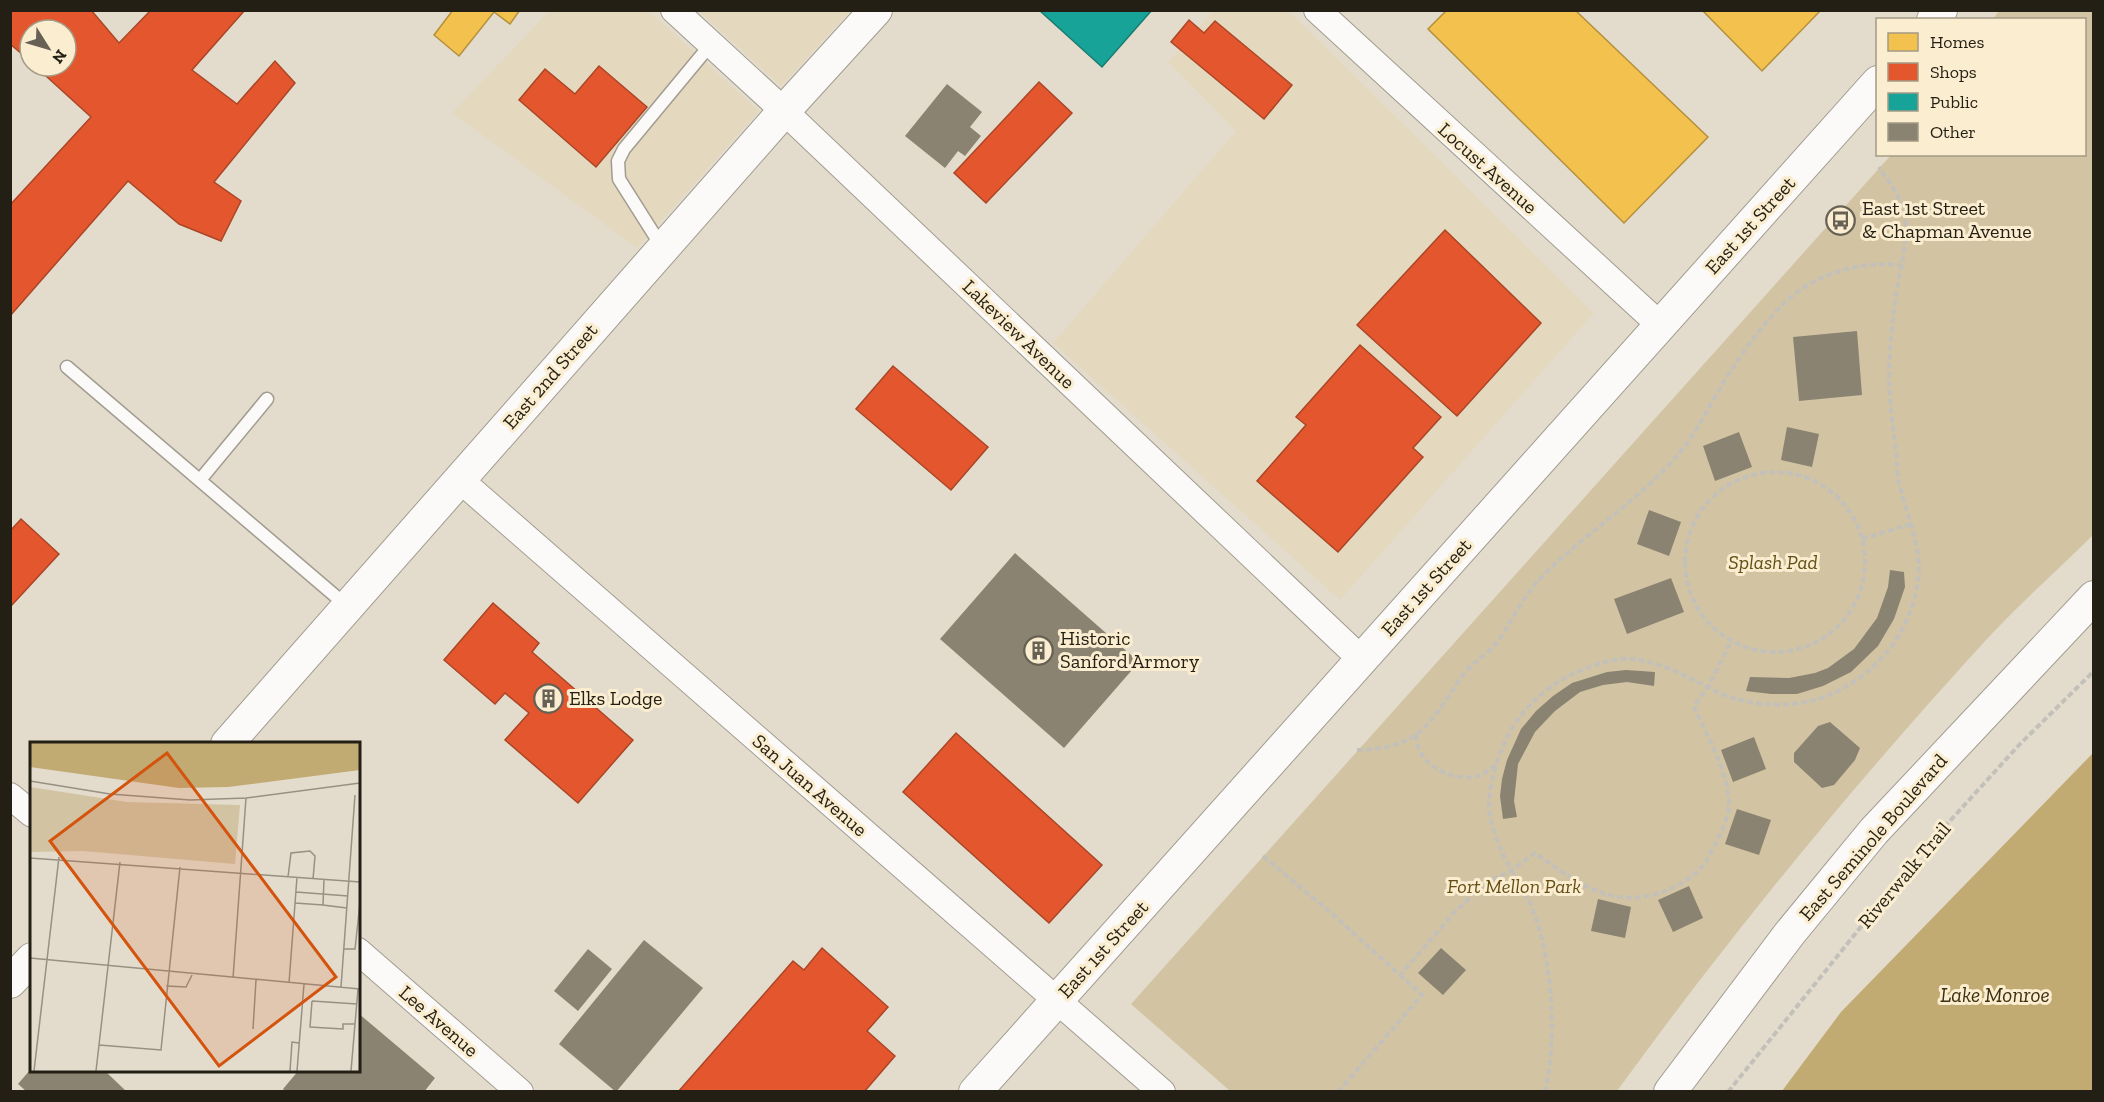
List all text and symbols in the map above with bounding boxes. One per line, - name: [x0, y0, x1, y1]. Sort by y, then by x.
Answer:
- north arrow: [18, 18, 78, 78]
- legend: [1876, 18, 2086, 156]
- text: Homes: [1930, 31, 1984, 53]
- text: N: [48, 46, 71, 67]
- text: Shops: [1930, 61, 1977, 83]
- text: Public: [1930, 91, 1978, 113]
- street label: Locust Avenue: [1433, 117, 1543, 219]
- text: Other: [1930, 121, 1976, 143]
- street label: East 1st Street: [1700, 171, 1801, 279]
- place label: East 1st Street & Chapman Avenue: [1862, 196, 2032, 243]
- bus stop icon: East 1st Street & Chapman Avenue: [1825, 204, 1857, 236]
- street label: Lakeview Avenue: [958, 274, 1080, 394]
- street label: East 2nd Street: [498, 318, 603, 434]
- street label: East 1st Street: [1376, 533, 1477, 641]
- park label: Splash Pad: [1728, 550, 1818, 574]
- place label: Historic Sanford Armory: [1060, 626, 1200, 673]
- building icon: Historic Sanford Armory: [1023, 634, 1055, 666]
- building icon: Elks Lodge: [532, 682, 564, 714]
- place label: Elks Lodge: [569, 686, 662, 710]
- street label: San Juan Avenue: [748, 729, 872, 841]
- inset map: [30, 742, 360, 1072]
- street label: East Seminole Boulevard: [1794, 749, 1952, 925]
- street label: Riverwalk Trail: [1853, 817, 1955, 933]
- park label: Fort Mellon Park: [1447, 874, 1581, 898]
- street label: East 1st Street: [1053, 895, 1154, 1003]
- street label: Lee Avenue: [395, 980, 483, 1062]
- water label: Lake Monroe: [1940, 982, 2050, 1007]

